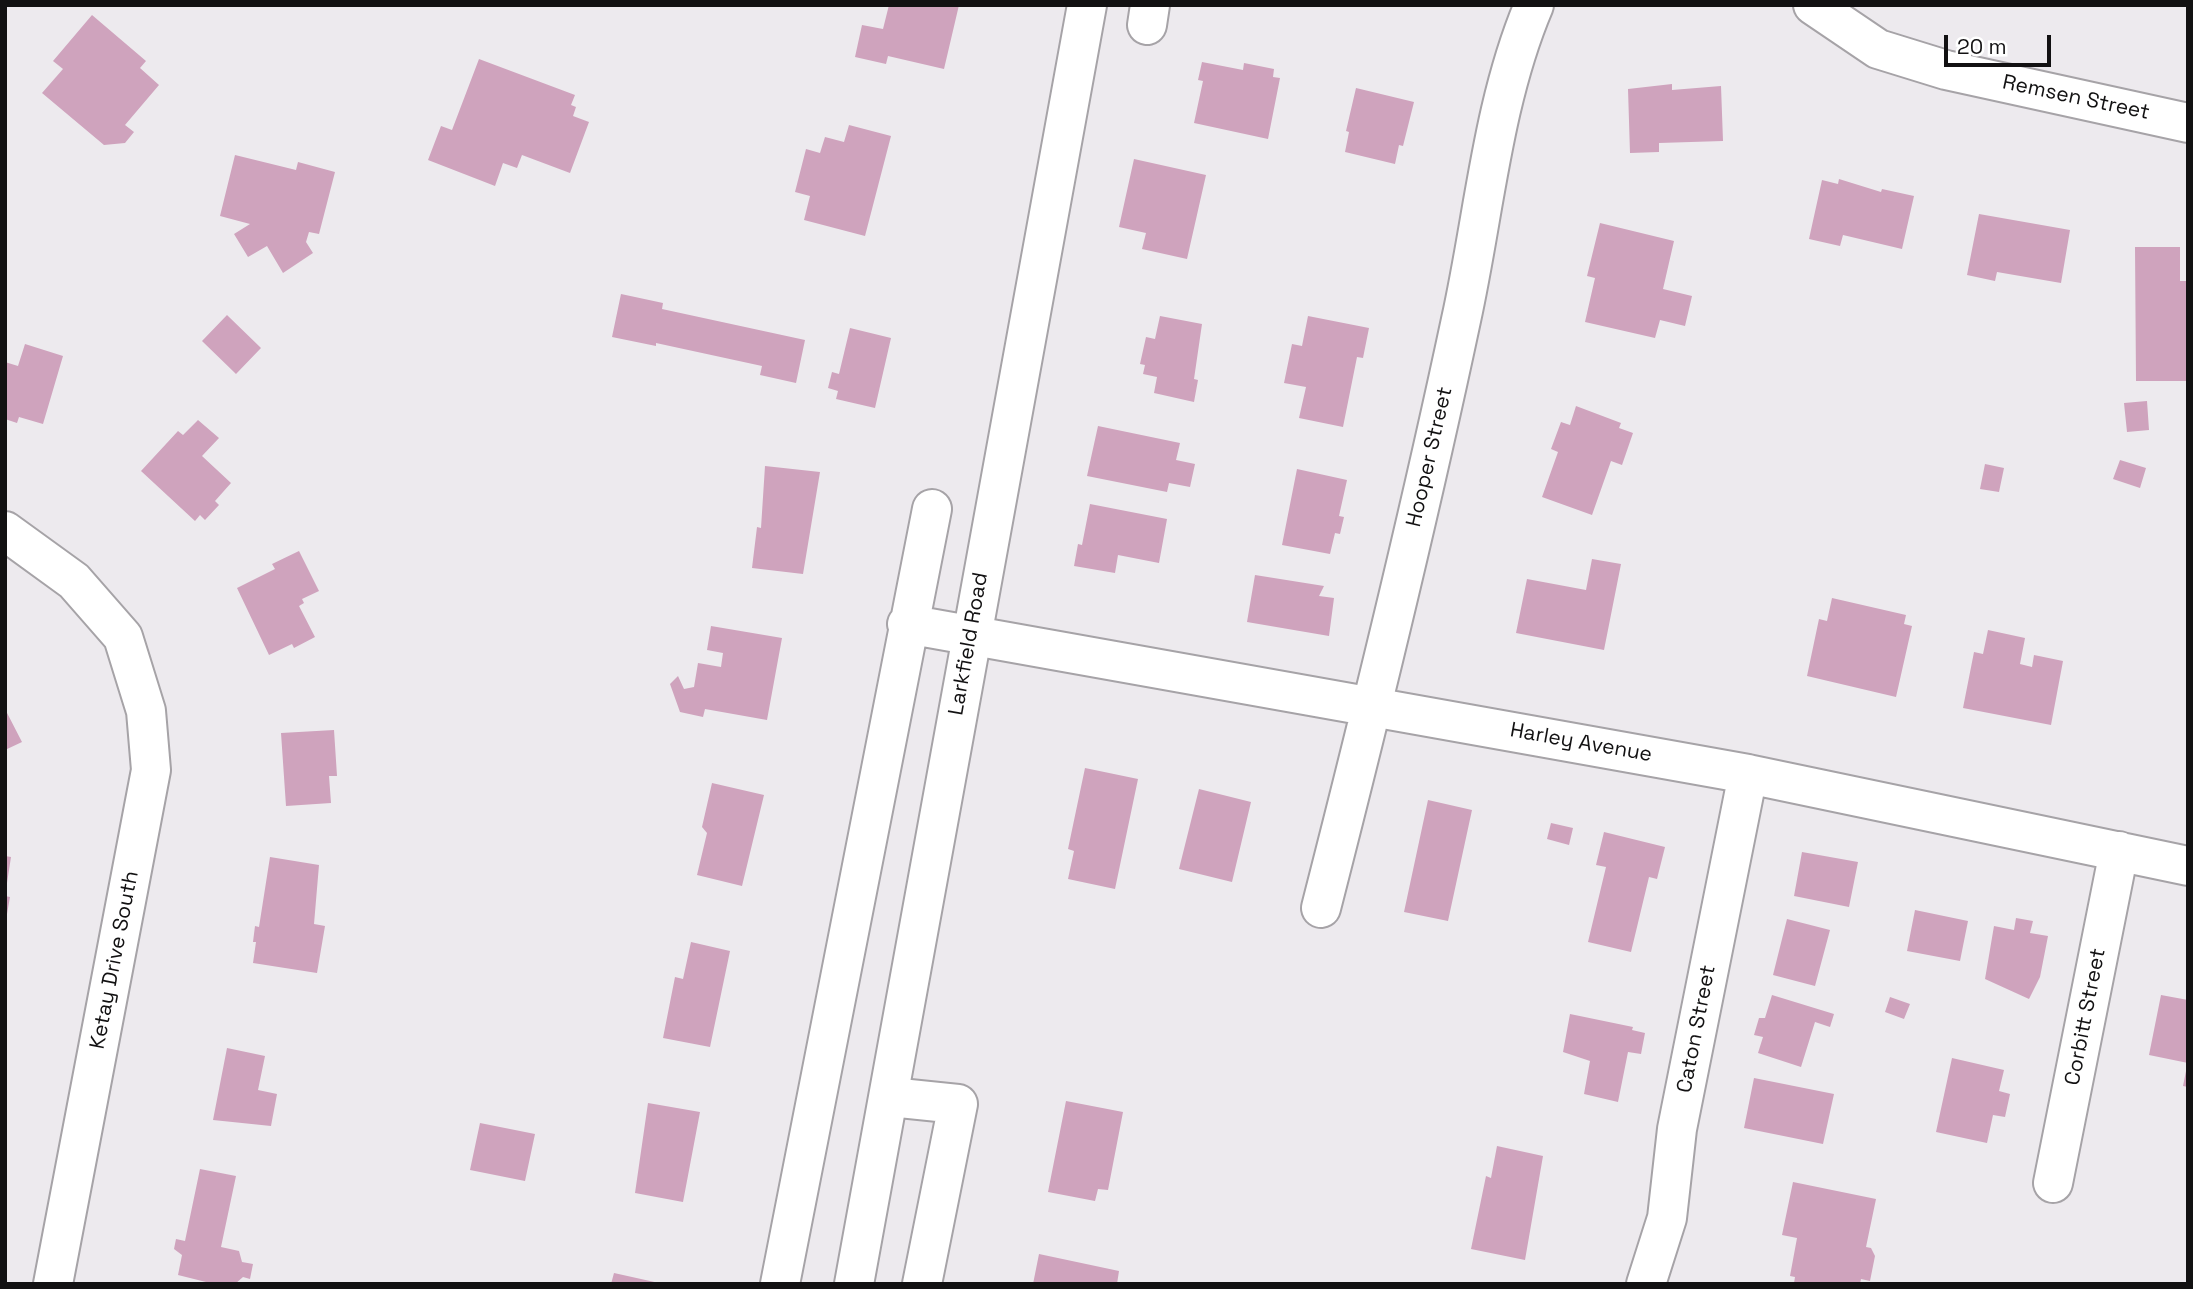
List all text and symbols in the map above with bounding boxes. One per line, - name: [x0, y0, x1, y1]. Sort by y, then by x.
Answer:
- scale bar: [1948, 21, 2055, 65]
- text: 20 m: [1957, 33, 2007, 60]
- street label: Remsen Street: [2000, 70, 2152, 126]
- street label: Hooper Street: [1402, 384, 1458, 530]
- street label: Larkfield Road: [944, 571, 994, 717]
- street label: Harley Avenue: [1508, 718, 1654, 768]
- street label: Ketay Drive South: [85, 869, 145, 1051]
- street label: Corbitt Street: [2060, 946, 2112, 1088]
- street label: Caton Street: [1672, 963, 1722, 1095]

